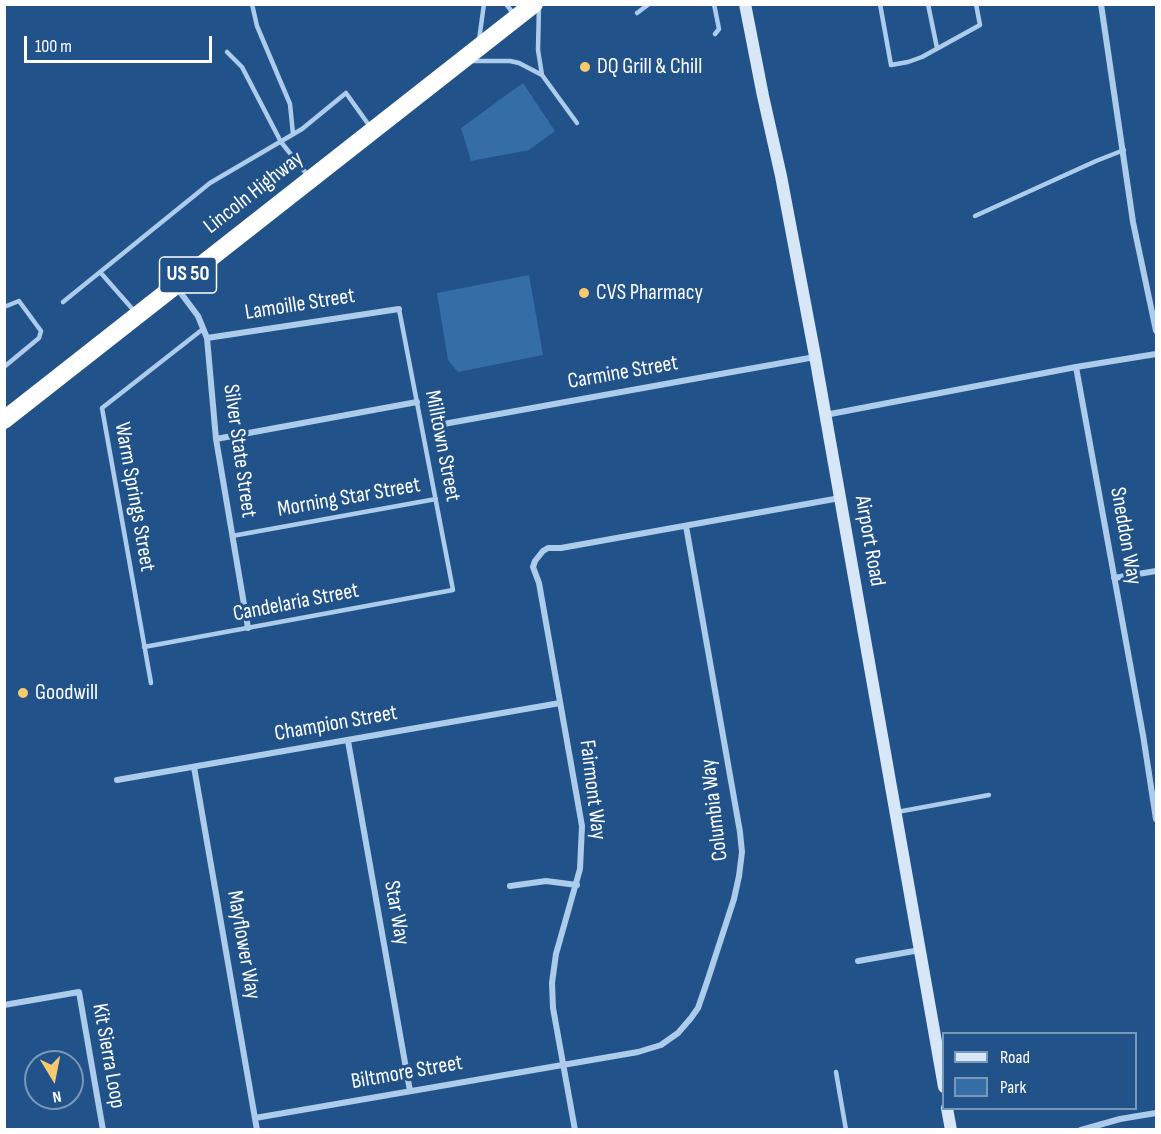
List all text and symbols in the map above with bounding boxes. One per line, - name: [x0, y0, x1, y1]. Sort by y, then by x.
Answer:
- scale bar: [27, 24, 214, 62]
- text: 100 m: [35, 36, 72, 57]
- place label: DQ Grill & Chill: [597, 54, 702, 80]
- marker: DQ Grill & Chill: [578, 60, 592, 74]
- street label: Lincoln Highway: [199, 146, 309, 240]
- road number: US 50: [160, 257, 216, 293]
- place label: CVS Pharmacy: [596, 280, 703, 306]
- street label: Lamoille Street: [243, 283, 357, 327]
- marker: CVS Pharmacy: [577, 286, 591, 300]
- street label: Carmine Street: [566, 350, 680, 396]
- street label: Silver State Street: [217, 383, 261, 519]
- street label: Milltown Street: [418, 388, 466, 504]
- street label: Warm Springs Street: [108, 420, 160, 574]
- street label: Morning Star Street: [276, 472, 422, 524]
- street label: Sneddon Way: [1103, 485, 1147, 587]
- street label: Airport Road: [848, 494, 890, 588]
- street label: Candelaria Street: [231, 578, 361, 628]
- place label: Goodwill: [35, 680, 98, 706]
- marker: Goodwill: [16, 686, 30, 700]
- street label: Champion Street: [272, 700, 400, 748]
- street label: Fairmont Way: [573, 739, 611, 841]
- street label: Columbia Way: [696, 757, 734, 863]
- street label: Star Way: [377, 879, 415, 947]
- street label: Mayflower Way: [220, 888, 266, 1002]
- street label: Kit Sierra Loop: [86, 1001, 130, 1111]
- legend: [942, 1032, 1137, 1110]
- text: Road: [1000, 1047, 1030, 1068]
- north arrow: [24, 1050, 84, 1110]
- street label: Biltmore Street: [349, 1050, 465, 1096]
- text: Park: [1000, 1077, 1026, 1098]
- text: N: [51, 1086, 63, 1106]

